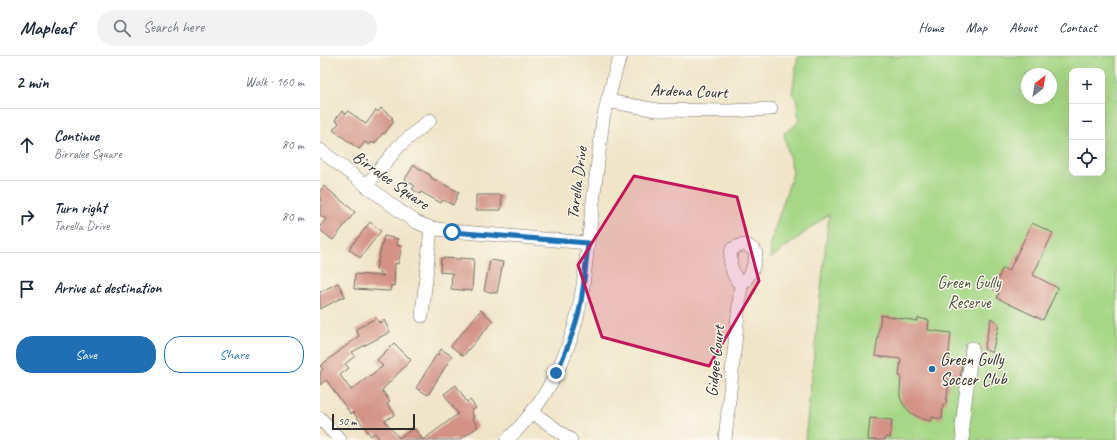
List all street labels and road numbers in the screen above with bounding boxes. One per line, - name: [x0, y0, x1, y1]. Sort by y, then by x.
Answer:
- street label: Ardena Court: [650, 79, 730, 103]
- street label: Tarella Drive: [562, 144, 592, 220]
- street label: Birralee Square: [349, 146, 434, 215]
- street label: Gidgee Court: [701, 322, 729, 398]

